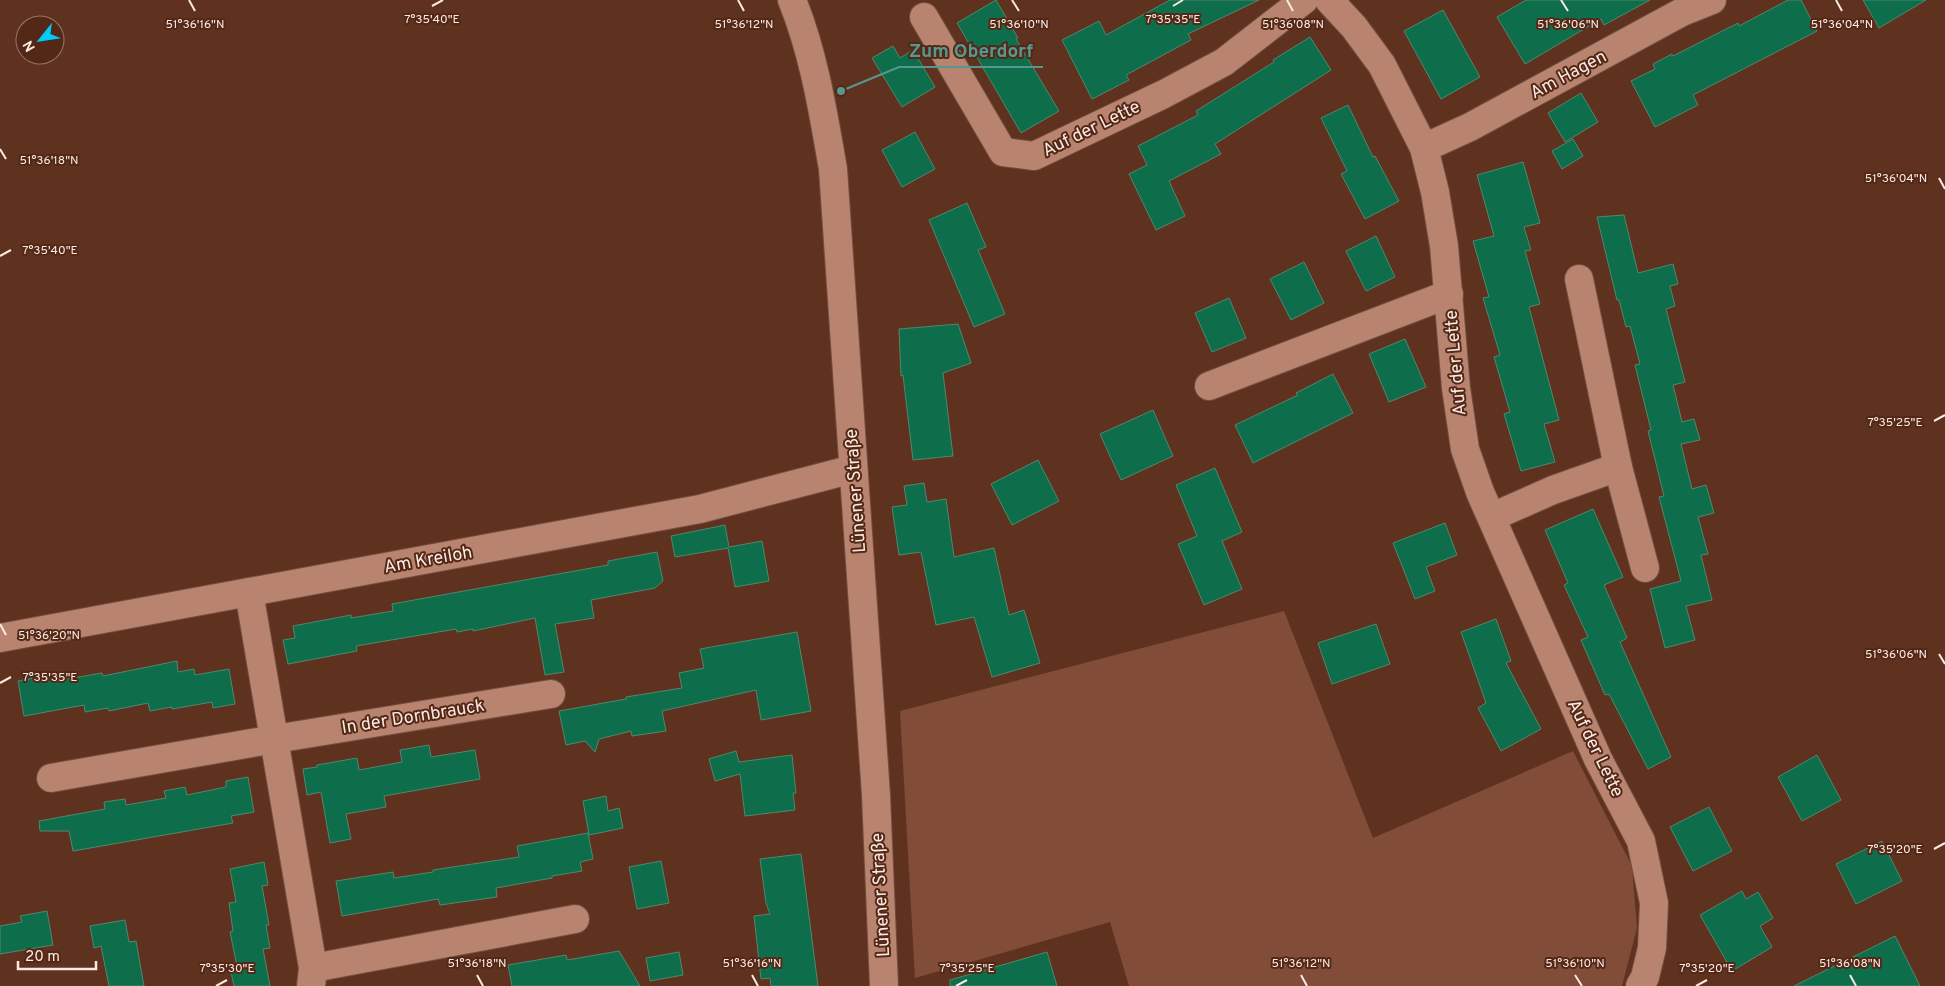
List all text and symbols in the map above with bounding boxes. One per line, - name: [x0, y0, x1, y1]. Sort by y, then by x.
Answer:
- text: 7°35'40"E: [404, 12, 460, 28]
- text: 7°35'35"E: [1145, 12, 1201, 28]
- north arrow: [15, 15, 65, 65]
- text: 51°36'16"N: [166, 17, 224, 33]
- text: 51°36'12"N: [715, 17, 773, 33]
- text: 51°36'10"N: [989, 17, 1049, 33]
- text: 51°36'08"N: [1262, 17, 1324, 33]
- text: 51°36'06"N: [1537, 17, 1599, 33]
- text: 51°36'04"N: [1811, 17, 1873, 33]
- callout: Zum Oberdorf: [899, 33, 1043, 67]
- text: N: [20, 37, 40, 54]
- text: Zum Oberdorf: [909, 40, 1033, 64]
- street label: Am Hagen: [1526, 46, 1611, 105]
- street label: Auf der Lette: [1039, 96, 1144, 163]
- text: 51°36'18"N: [20, 153, 78, 169]
- text: 51°36'04"N: [1865, 171, 1927, 187]
- text: 7°35'40"E: [22, 243, 78, 259]
- street label: Auf der Lette: [1440, 309, 1473, 417]
- text: 7°35'25"E: [1867, 415, 1923, 431]
- street label: Lünener Straße: [841, 428, 872, 554]
- street label: Am Kreiloh: [382, 541, 474, 580]
- text: 51°36'20"N: [18, 628, 80, 644]
- text: 51°36'06"N: [1865, 647, 1927, 663]
- text: 7°35'35"E: [22, 670, 78, 686]
- street label: In der Dornbrauck: [340, 695, 486, 740]
- street label: Auf der Lette: [1561, 696, 1628, 801]
- street label: Lünener Straße: [867, 832, 896, 958]
- text: 7°35'20"E: [1867, 842, 1923, 858]
- scale bar: [18, 938, 95, 970]
- text: 20 m: [25, 948, 60, 967]
- text: 51°36'18"N: [448, 956, 506, 972]
- text: 51°36'16"N: [723, 956, 781, 972]
- text: 51°36'12"N: [1272, 956, 1330, 972]
- text: 51°36'10"N: [1545, 956, 1605, 972]
- text: 51°36'08"N: [1819, 956, 1881, 972]
- text: 7°35'30"E: [199, 961, 255, 977]
- text: 7°35'25"E: [939, 961, 995, 977]
- text: 7°35'20"E: [1679, 961, 1735, 977]

